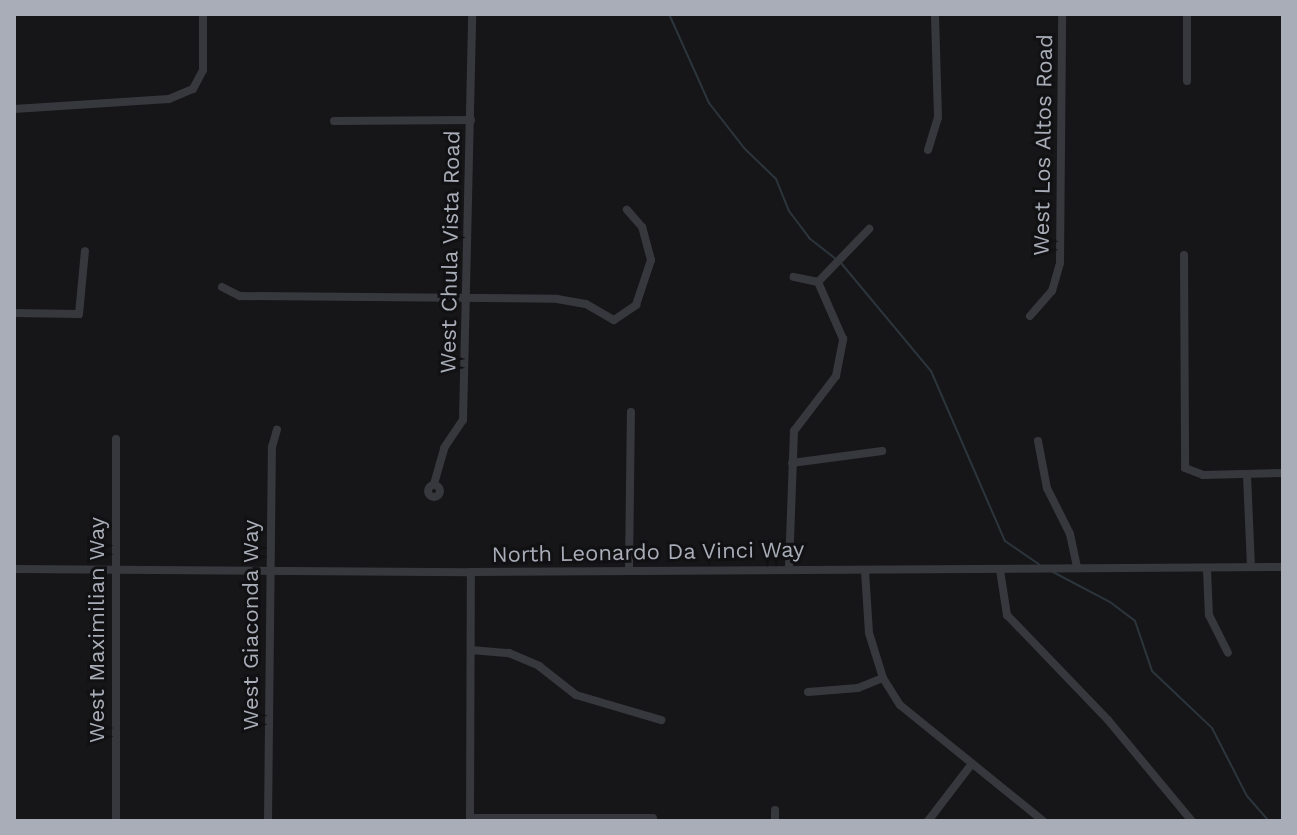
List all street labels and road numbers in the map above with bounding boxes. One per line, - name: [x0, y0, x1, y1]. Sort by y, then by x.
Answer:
- street label: West Los Altos Road: [1028, 34, 1058, 256]
- street label: West Chula Vista Road: [435, 129, 465, 375]
- street label: West Maximilian Way: [84, 517, 110, 743]
- street label: West Giaconda Way: [238, 519, 264, 731]
- street label: North Leonardo Da Vinci Way: [491, 536, 805, 568]

